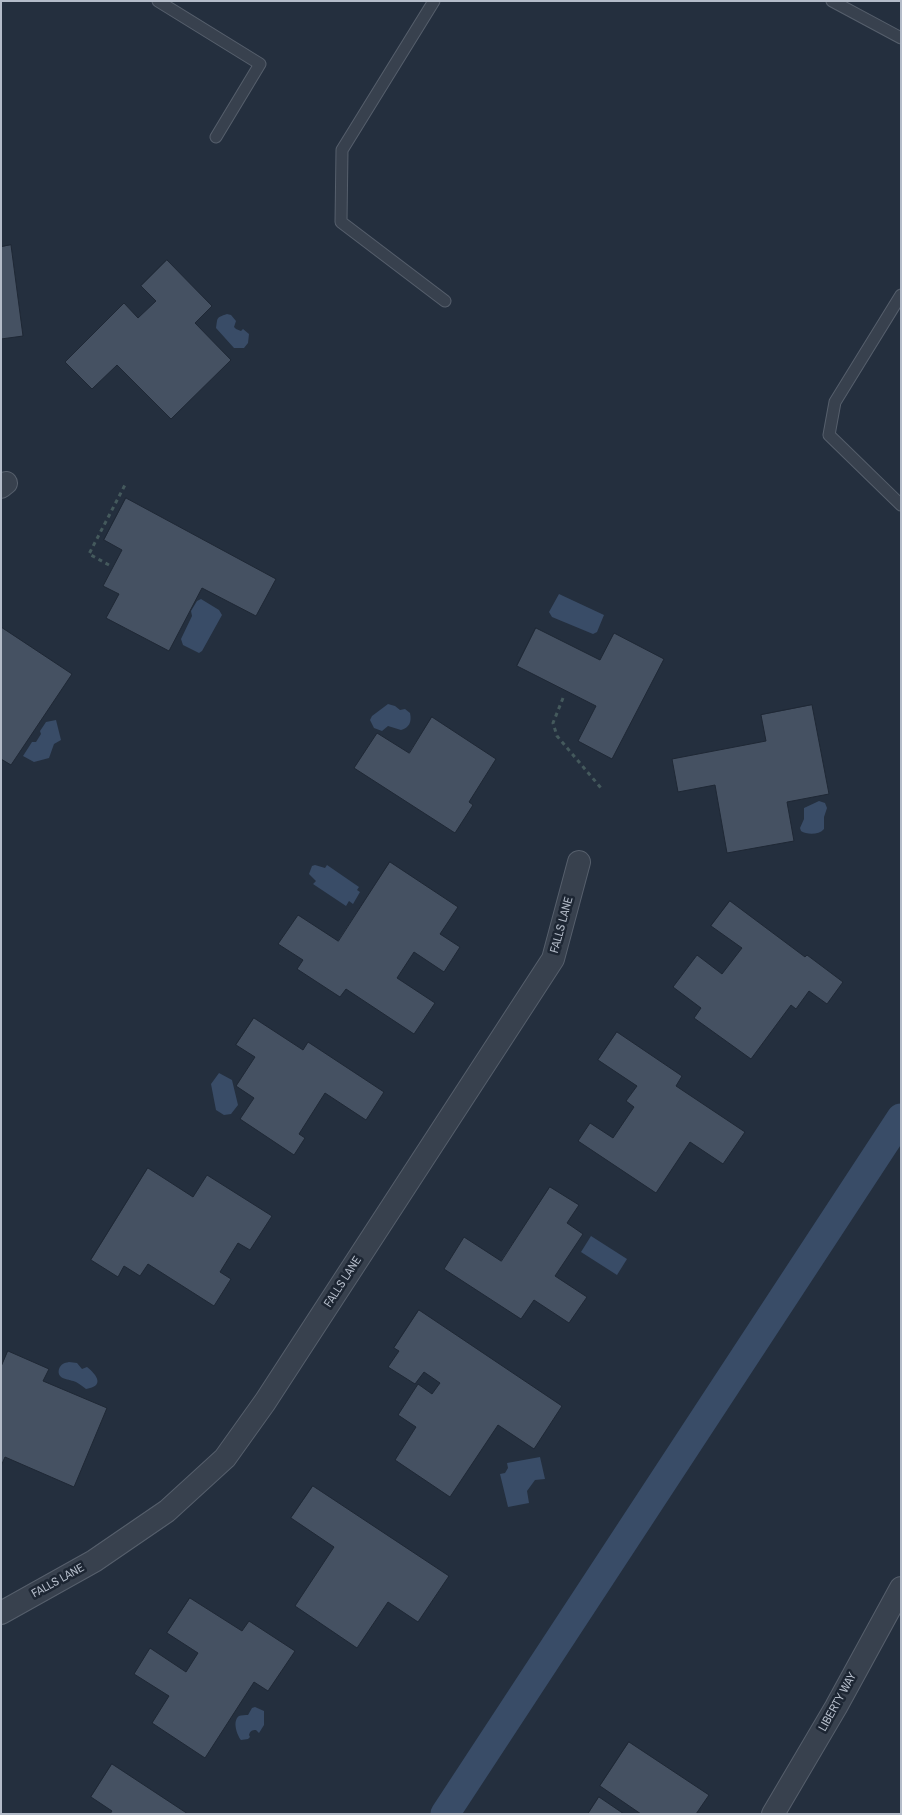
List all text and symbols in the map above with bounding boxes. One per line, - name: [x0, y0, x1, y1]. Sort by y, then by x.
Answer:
- street label: FALLS LANE: [548, 895, 576, 955]
- street label: FALLS LANE: [321, 1254, 365, 1310]
- street label: FALLS LANE: [29, 1561, 87, 1601]
- street label: LIBERTY WAY: [816, 1670, 860, 1734]

